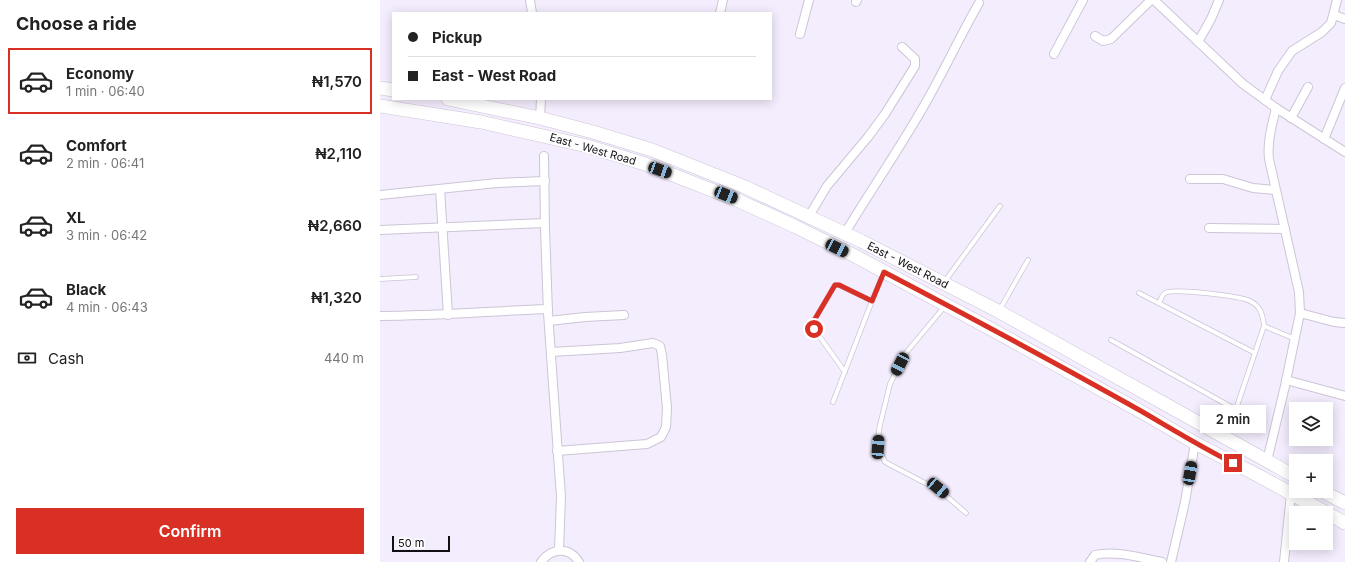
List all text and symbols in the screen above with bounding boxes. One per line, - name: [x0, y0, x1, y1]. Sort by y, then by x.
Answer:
- text: Choose a ride: [16, 13, 137, 34]
- text: Pickup: [432, 28, 482, 47]
- icon: car: [18, 63, 54, 99]
- text: Economy: [66, 64, 134, 83]
- text: East - West Road: [432, 66, 556, 85]
- text: ₦1,570: [312, 72, 362, 91]
- text: 1 min · 06:40: [66, 83, 145, 99]
- street label: East - West Road: [548, 130, 638, 168]
- icon: car: [18, 135, 54, 171]
- text: Comfort: [66, 136, 127, 155]
- text: ₦2,110: [315, 144, 362, 163]
- text: 2 min · 06:41: [66, 155, 144, 171]
- car: [647, 160, 673, 180]
- car: [713, 185, 739, 205]
- icon: car: [18, 207, 54, 243]
- text: XL: [66, 208, 86, 227]
- text: ₦2,660: [308, 216, 362, 235]
- text: 3 min · 06:42: [66, 227, 147, 243]
- car: [824, 237, 850, 259]
- street label: East - West Road: [865, 239, 951, 291]
- icon: car: [18, 279, 54, 315]
- text: Black: [66, 280, 106, 299]
- text: ₦1,320: [311, 288, 362, 307]
- text: 4 min · 06:43: [66, 299, 148, 315]
- route start: [805, 320, 823, 338]
- icon: cash: [16, 347, 38, 369]
- text: Cash: [48, 349, 84, 368]
- text: 440 m: [324, 350, 364, 366]
- car: [889, 351, 911, 377]
- map controls: [1289, 402, 1333, 550]
- button: layers: [1289, 402, 1333, 446]
- callout: 2 min: [1200, 405, 1266, 433]
- text: 2 min: [1216, 411, 1250, 427]
- car: [871, 435, 885, 459]
- route end: [1224, 454, 1242, 472]
- button: +: [1289, 454, 1333, 498]
- car: [1182, 460, 1198, 486]
- car: [925, 476, 951, 500]
- button: −: [1289, 506, 1333, 550]
- button: Confirm: [16, 508, 364, 554]
- scale bar: [392, 534, 450, 553]
- text: 50 m: [398, 536, 424, 550]

